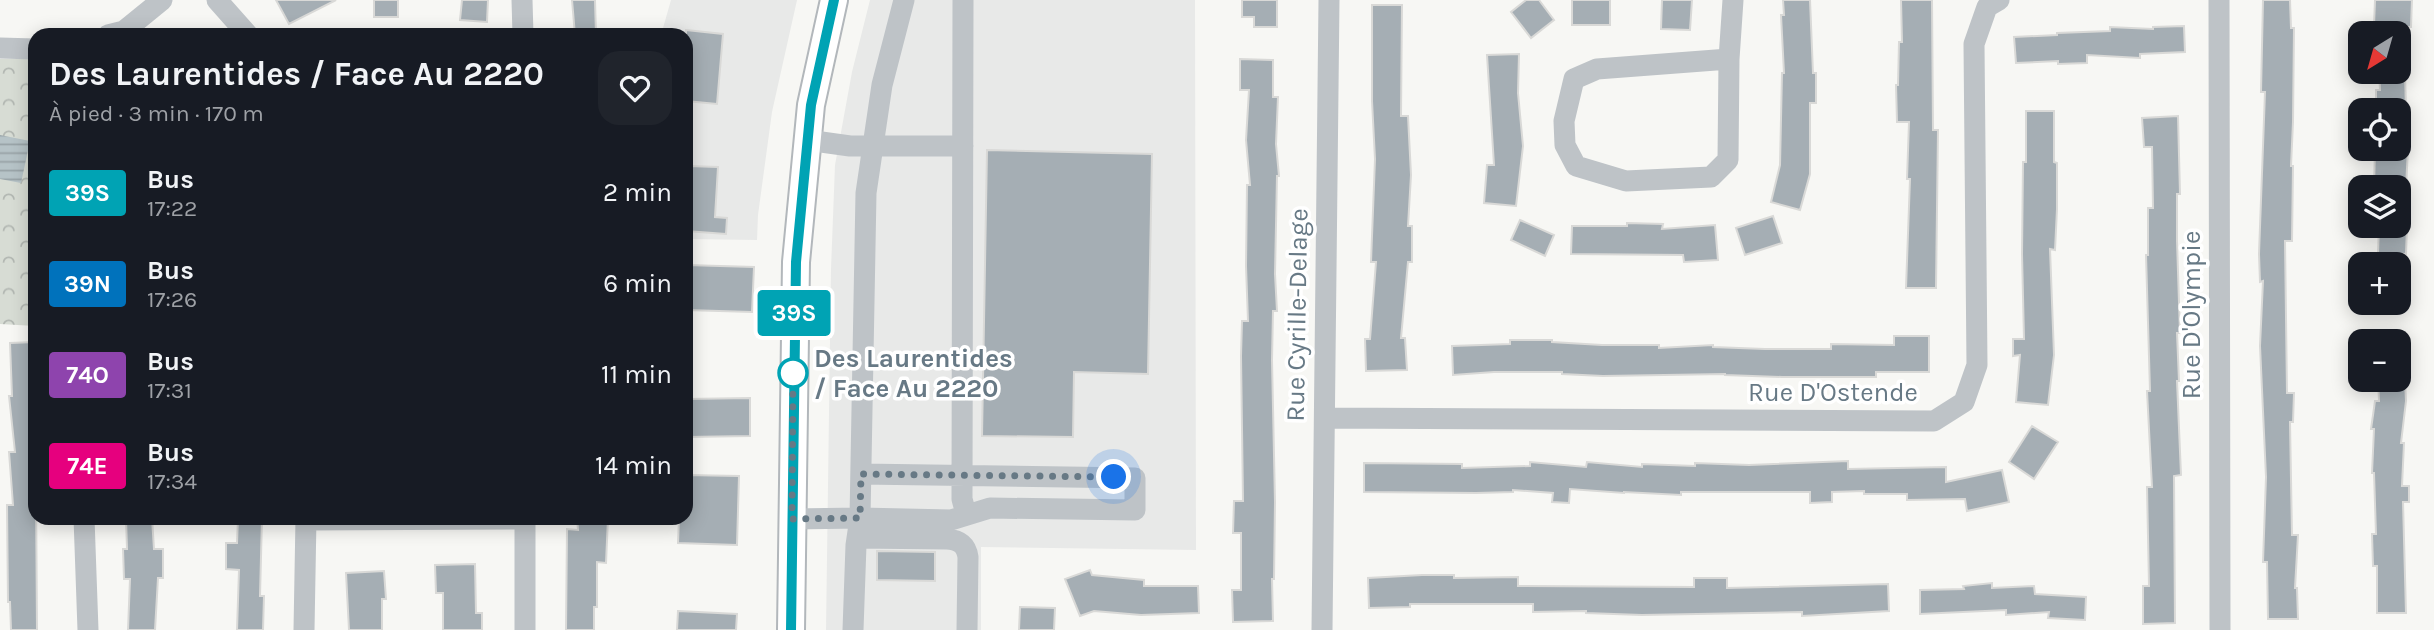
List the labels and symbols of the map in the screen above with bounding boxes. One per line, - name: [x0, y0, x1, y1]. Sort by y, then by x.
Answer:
- north arrow: [2348, 21, 2412, 84]
- street label: Rue Cyrille-Delage: [1280, 208, 1314, 422]
- street label: Rue D'Olympie: [2176, 231, 2207, 399]
- line badge: 39S: [754, 290, 834, 336]
- place label: Des Laurentides / Face Au 2220: [814, 343, 1013, 404]
- marker: Des Laurentides / Face Au 2220: [778, 358, 808, 388]
- street label: Rue D'Ostende: [1748, 377, 1918, 408]
- your location: [1096, 459, 1131, 494]

